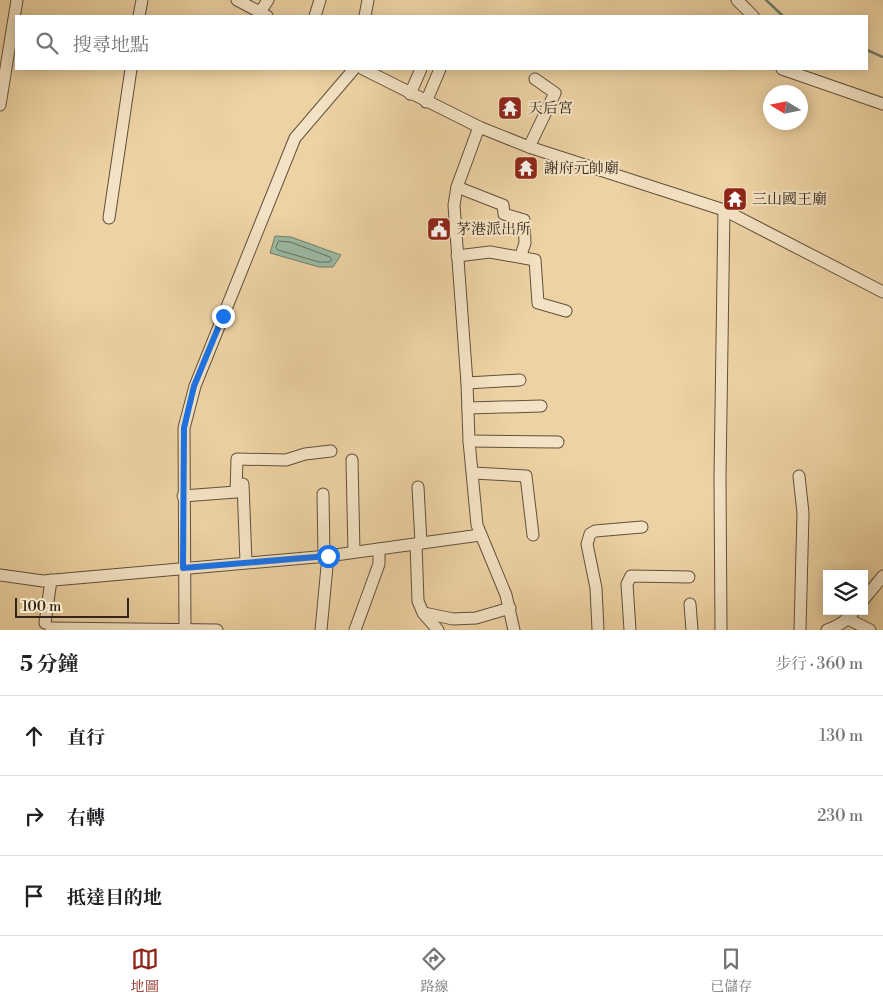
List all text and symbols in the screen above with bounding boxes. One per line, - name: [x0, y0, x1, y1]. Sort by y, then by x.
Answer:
- search box: [15, 15, 868, 70]
- icon: search: [33, 29, 61, 57]
- text: 搜尋地點: [73, 33, 149, 57]
- north arrow: [763, 85, 808, 130]
- temple icon: 天后宮: [497, 95, 523, 121]
- place label: 天后宮: [528, 99, 573, 118]
- temple icon: 謝府元帥廟: [513, 155, 539, 181]
- place label: 謝府元帥廟: [544, 159, 619, 178]
- temple icon: 三山國王廟: [722, 186, 748, 212]
- place label: 三山國王廟: [752, 190, 827, 209]
- public building icon: 茅港派出所: [426, 216, 452, 242]
- place label: 茅港派出所: [456, 220, 531, 239]
- route end: [212, 305, 235, 328]
- route start: [317, 545, 340, 568]
- map controls: [823, 570, 868, 615]
- button: layers: [823, 570, 868, 615]
- scale bar: [15, 595, 129, 618]
- text: 100 m: [22, 598, 61, 616]
- text: 5 分鐘: [20, 652, 78, 678]
- text: 步行 · 360 m: [775, 654, 863, 674]
- icon: ahead: [20, 722, 48, 750]
- text: 直行: [67, 726, 105, 750]
- text: 130 m: [819, 726, 863, 746]
- icon: right: [20, 802, 48, 830]
- text: 右轉: [67, 806, 105, 830]
- text: 230 m: [817, 806, 863, 826]
- icon: arrive: [20, 882, 48, 910]
- text: 抵達目的地: [67, 886, 162, 910]
- tab: 地圖: [131, 945, 159, 996]
- tab: 路線: [420, 945, 448, 996]
- tab: 已儲存: [710, 945, 752, 996]

